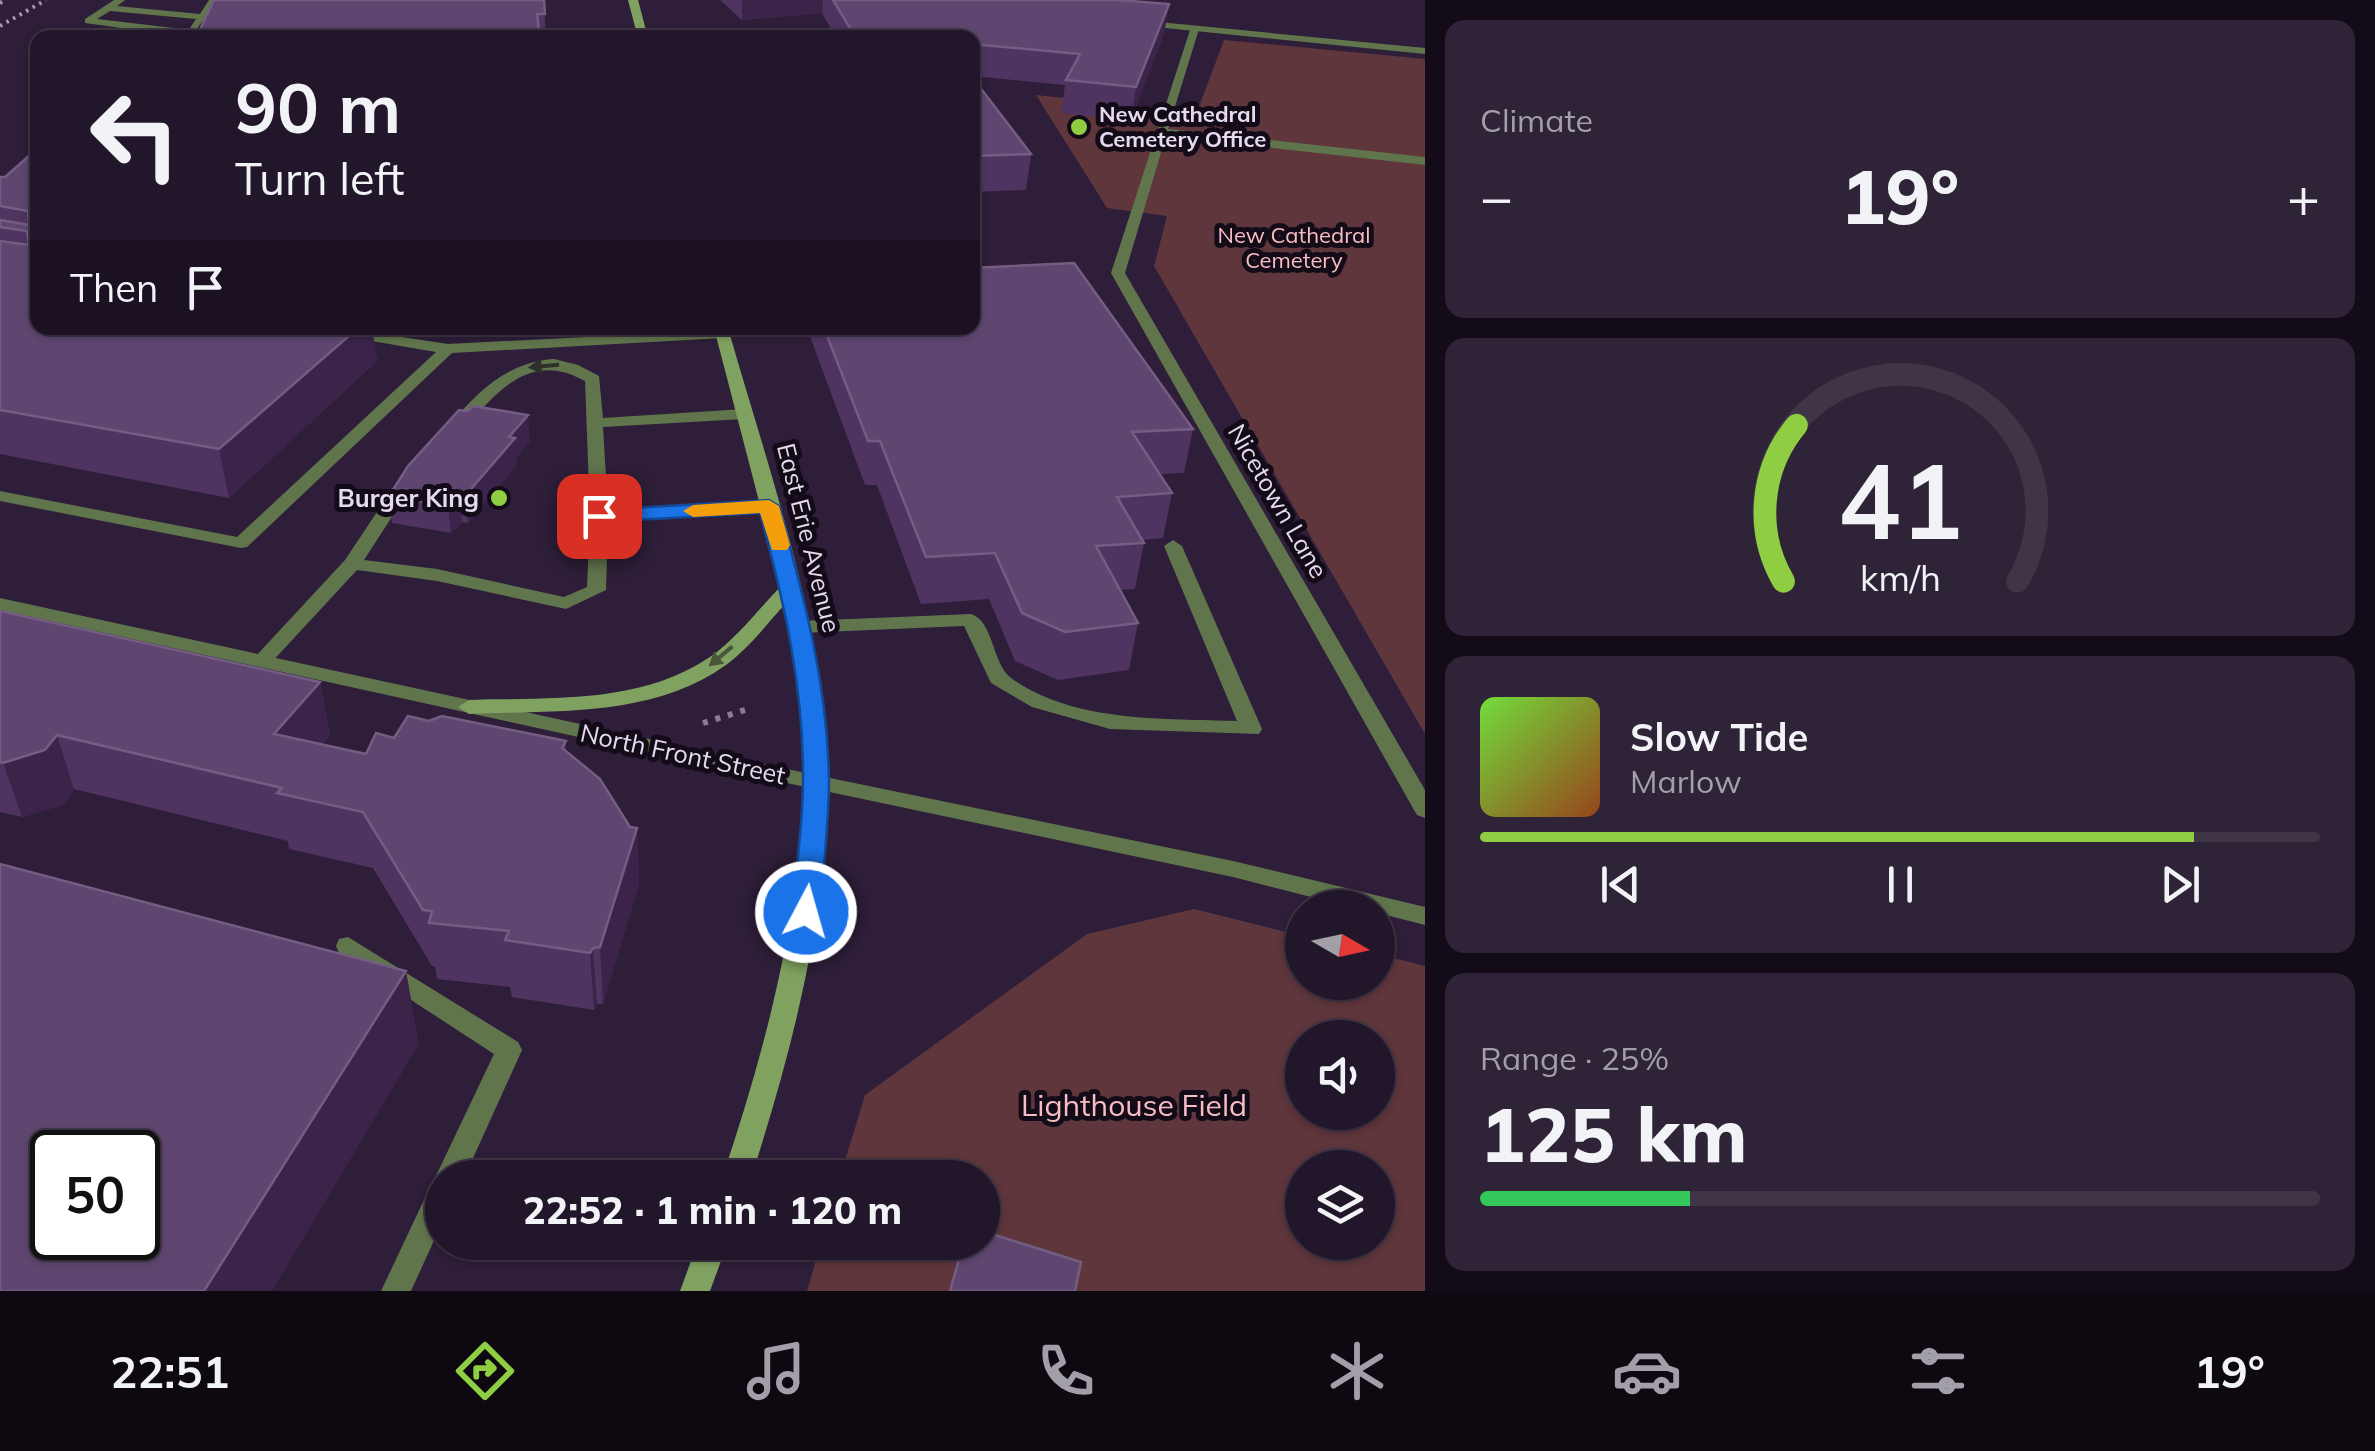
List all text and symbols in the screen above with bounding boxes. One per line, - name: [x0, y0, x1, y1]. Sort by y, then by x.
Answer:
- text: 90 m: [235, 63, 401, 151]
- icon: left: [70, 70, 200, 200]
- place label: New Cathedral Cemetery Office: [1099, 100, 1266, 153]
- text: Climate: [1480, 100, 1593, 140]
- marker: New Cathedral Cemetery Office: [1068, 116, 1090, 138]
- text: 19°: [1841, 149, 1959, 243]
- text: Turn left: [235, 150, 404, 206]
- text: −: [1480, 162, 1513, 231]
- text: +: [2287, 162, 2320, 231]
- park label: New Cathedral Cemetery: [1217, 221, 1371, 274]
- icon: arrive: [178, 260, 233, 315]
- text: Then: [70, 264, 158, 312]
- one-way arrow: [527, 359, 559, 375]
- street label: Nicetown Lane: [1222, 418, 1335, 583]
- text: 41: [1838, 434, 1962, 565]
- street label: East Erie Avenue: [771, 440, 848, 636]
- pin: [557, 474, 642, 559]
- place label: Burger King: [337, 482, 479, 513]
- marker: Burger King: [488, 487, 510, 509]
- icon: arrive: [572, 489, 627, 544]
- text: km/h: [1860, 555, 1940, 600]
- one-way arrow: [708, 645, 733, 666]
- text: Slow Tide: [1630, 713, 1808, 761]
- street label: North Front Street: [578, 717, 789, 790]
- text: Marlow: [1630, 761, 1742, 801]
- icon: previous: [1593, 857, 1648, 912]
- icon: pause: [1873, 857, 1928, 912]
- icon: next: [2153, 857, 2208, 912]
- position arrow: [754, 860, 858, 964]
- north arrow: [1285, 890, 1395, 1000]
- map controls: [1285, 890, 1395, 1260]
- button: sound: [1285, 1020, 1395, 1130]
- text: Range · 25%: [1480, 1038, 1669, 1078]
- park label: Lighthouse Field: [1021, 1086, 1247, 1124]
- text: 125 km: [1480, 1087, 1748, 1181]
- speed limit sign: 50: [30, 1130, 160, 1260]
- button: layers: [1285, 1150, 1395, 1260]
- text: 22:52 · 1 min · 120 m: [523, 1186, 902, 1234]
- icon: directions: [450, 1336, 520, 1406]
- icon: music: [741, 1336, 811, 1406]
- icon: phone: [1031, 1336, 1101, 1406]
- icon: climate: [1322, 1336, 1392, 1406]
- icon: car: [1612, 1336, 1682, 1406]
- icon: filters: [1903, 1336, 1973, 1406]
- text: 22:51: [110, 1343, 229, 1399]
- text: 19°: [2194, 1343, 2265, 1399]

